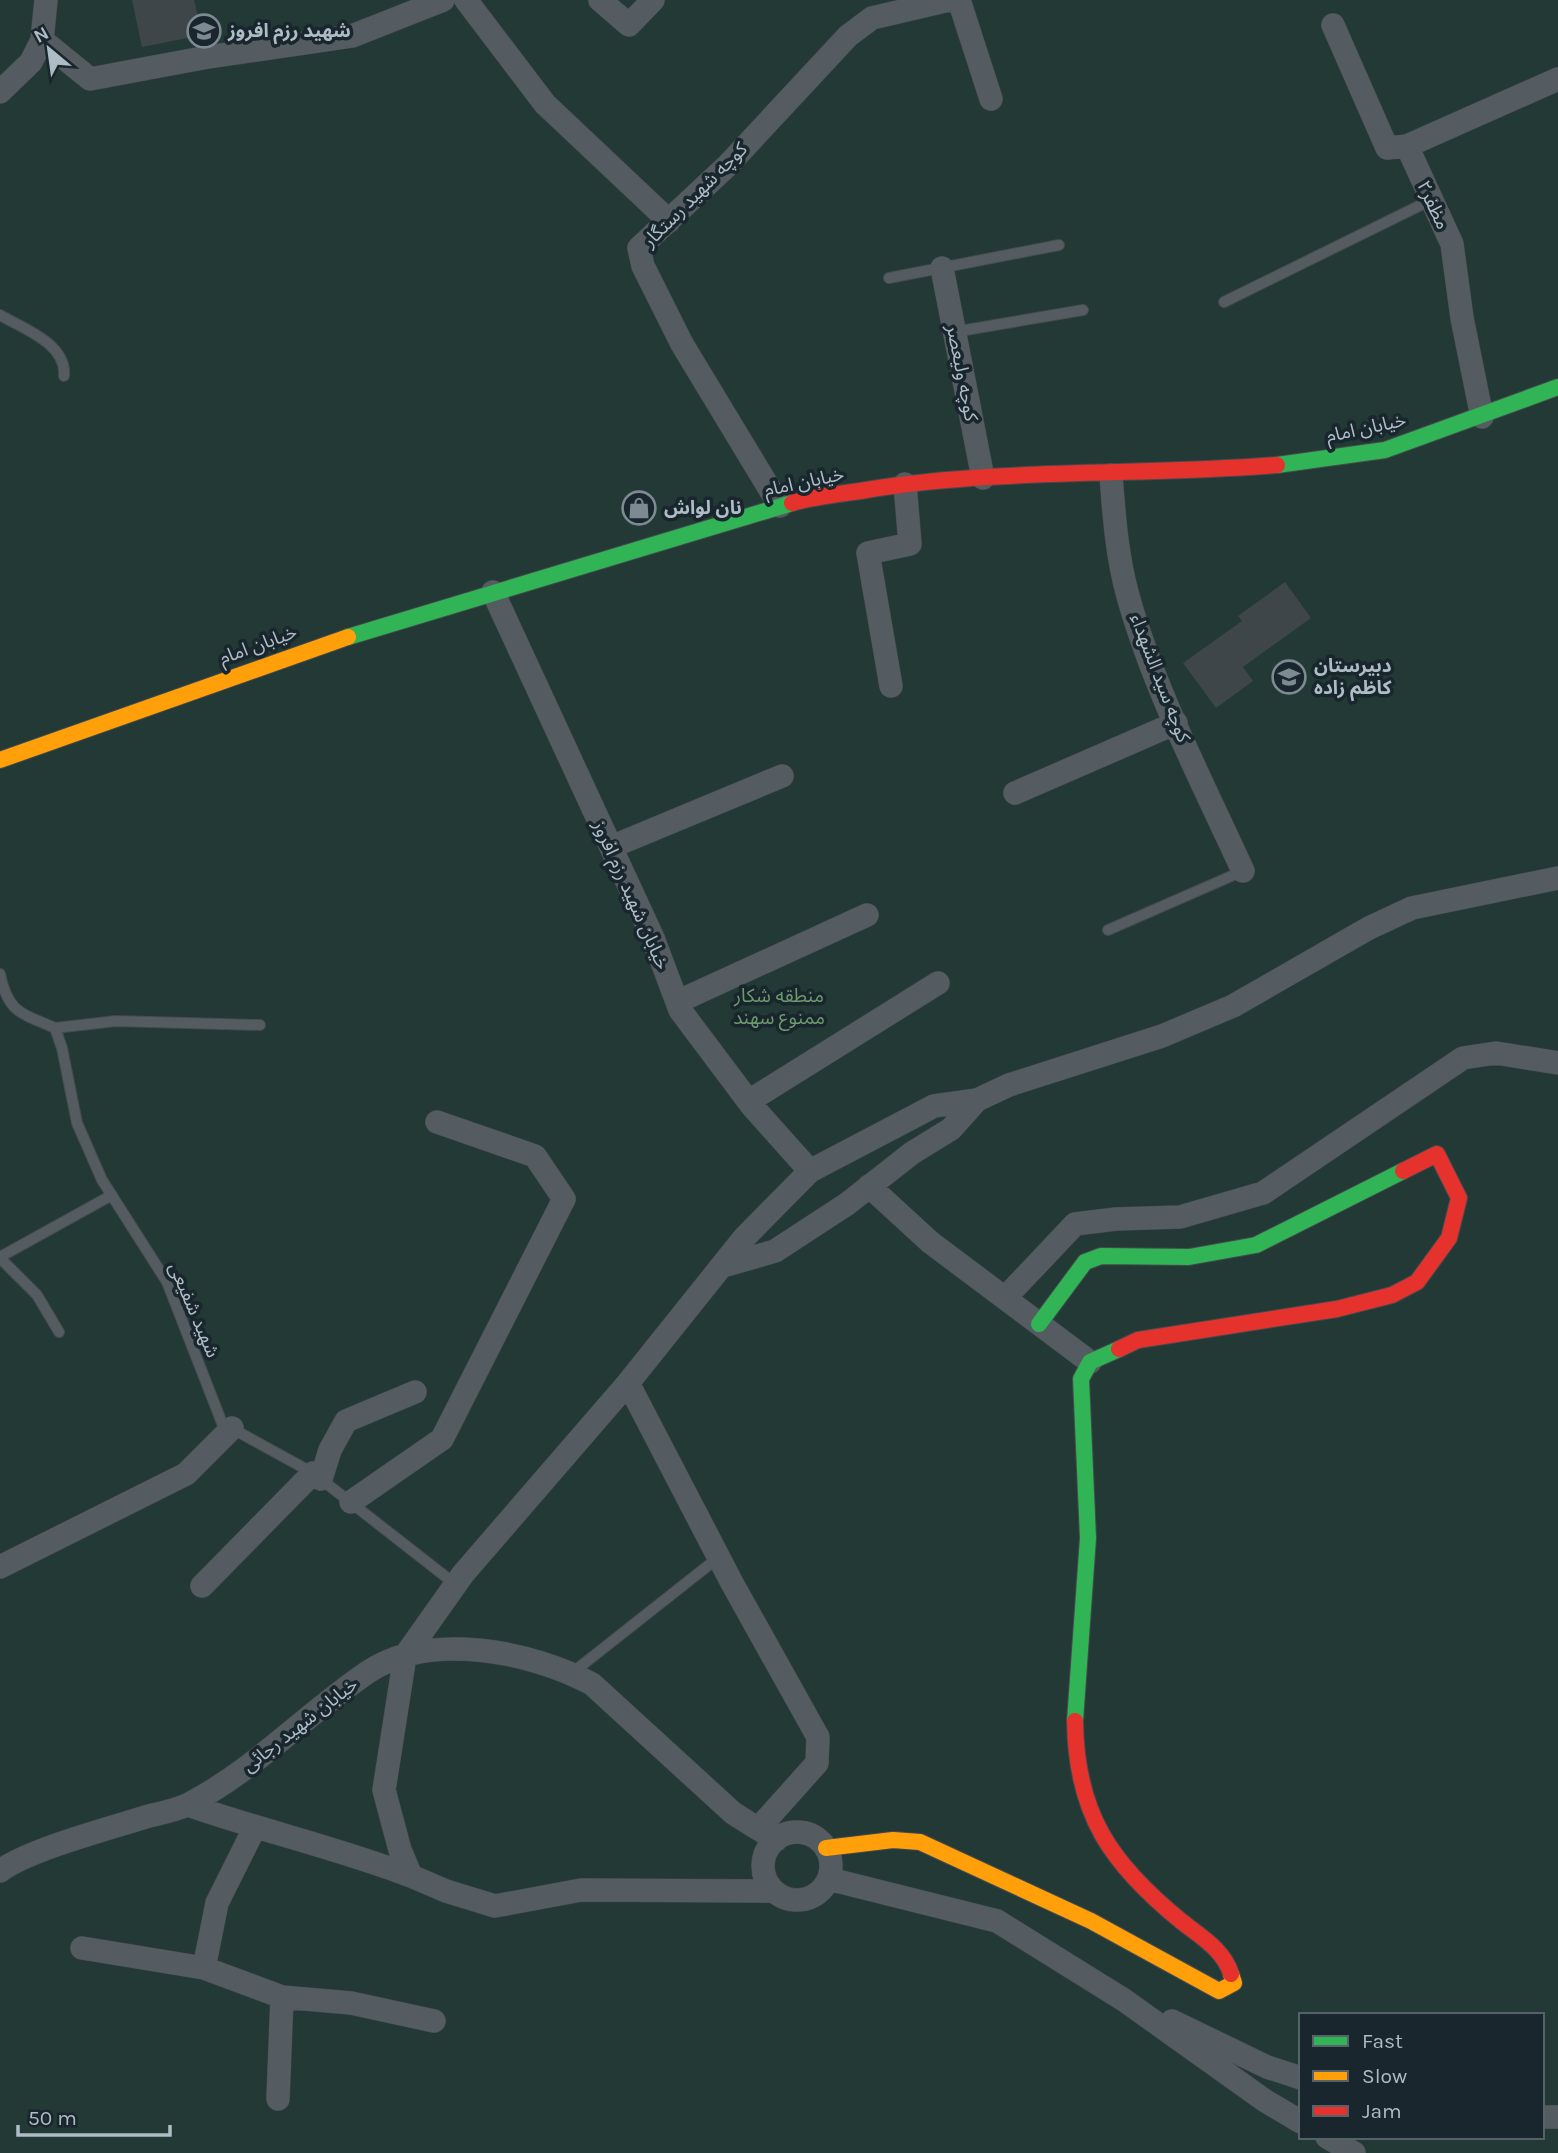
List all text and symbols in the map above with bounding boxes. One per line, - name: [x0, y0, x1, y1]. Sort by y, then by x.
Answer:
- school or university icon: شهید رزم افروز: [185, 12, 223, 50]
- north arrow: [14, 14, 84, 84]
- place label: شهید رزم افروز: [227, 20, 351, 45]
- text: N: [30, 22, 53, 48]
- street label: کوچه شهید رستگار: [638, 137, 753, 253]
- street label: مظفر۲: [1412, 177, 1454, 233]
- street label: کوچه ولیعصر: [941, 322, 982, 424]
- street label: خیابان امام: [1324, 409, 1409, 450]
- street label: خیابان امام: [762, 463, 847, 504]
- shop icon: نان لواش: [620, 489, 658, 527]
- place label: نان لواش: [664, 497, 742, 519]
- street label: کوچه سید الشهداء: [1124, 611, 1195, 747]
- street label: خیابان امام: [216, 621, 301, 672]
- place label: دبیرستان کاظم زاده: [1314, 655, 1392, 702]
- school or university icon: دبیرستان کاظم زاده: [1270, 658, 1308, 696]
- street label: خیابان شهید رزم افروز: [585, 816, 674, 974]
- park label: منطقه شکار ممنوع سهند: [733, 985, 825, 1031]
- street label: شهید شفیعی: [164, 1259, 224, 1361]
- street label: خیابان شهید رجائی: [238, 1673, 362, 1777]
- legend: [1299, 2013, 1544, 2139]
- text: Fast: [1362, 2029, 1403, 2053]
- text: Slow: [1362, 2064, 1407, 2088]
- scale bar: [18, 2094, 170, 2138]
- text: Jam: [1362, 2099, 1402, 2123]
- text: 50 m: [28, 2106, 77, 2130]

